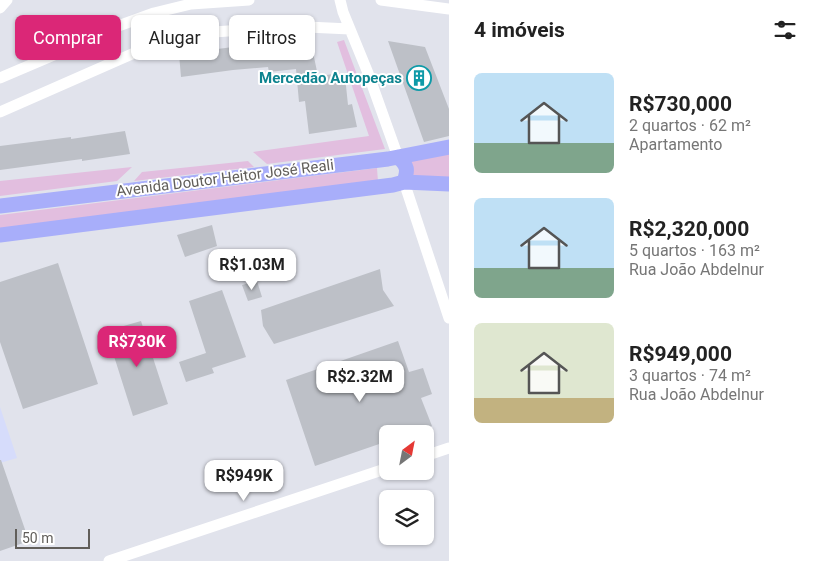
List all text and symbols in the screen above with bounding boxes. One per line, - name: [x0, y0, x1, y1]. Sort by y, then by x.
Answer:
- chip: Comprar: [15, 15, 121, 60]
- chip: Alugar: [131, 15, 219, 60]
- chip: Filtros: [229, 15, 315, 60]
- icon: filters: [771, 16, 799, 44]
- text: 4 imóveis: [474, 18, 565, 42]
- building icon: Mercedão Autopeças: [406, 65, 432, 91]
- place label: Mercedão Autopeças: [259, 69, 402, 87]
- text: R$730,000: [629, 92, 732, 116]
- icon: home: [514, 93, 574, 153]
- text: 2 quartos · 62 m²: [629, 116, 751, 135]
- text: Apartamento: [629, 135, 722, 154]
- street label: Avenida Doutor Heitor José Reali: [115, 156, 335, 200]
- text: R$2,320,000: [629, 217, 749, 241]
- icon: home: [514, 218, 574, 278]
- text: 5 quartos · 163 m²: [629, 241, 760, 260]
- pin: R$1.03M: [206, 248, 298, 291]
- text: R$1.03M: [219, 255, 285, 274]
- text: Rua João Abdelnur: [629, 260, 764, 279]
- pin: R$730K: [96, 326, 178, 368]
- text: R$730K: [108, 332, 166, 351]
- text: R$949,000: [629, 342, 732, 366]
- icon: home: [514, 343, 574, 403]
- pin: R$2.32M: [314, 360, 406, 403]
- text: 3 quartos · 74 m²: [629, 366, 751, 385]
- text: R$2.32M: [327, 367, 393, 386]
- text: Rua João Abdelnur: [629, 385, 764, 404]
- north arrow: [379, 425, 434, 480]
- map controls: [379, 425, 434, 545]
- pin: R$949K: [203, 460, 285, 502]
- text: R$949K: [215, 466, 273, 485]
- button: layers: [379, 490, 434, 545]
- scale bar: [15, 526, 90, 549]
- text: 50 m: [22, 530, 54, 546]

